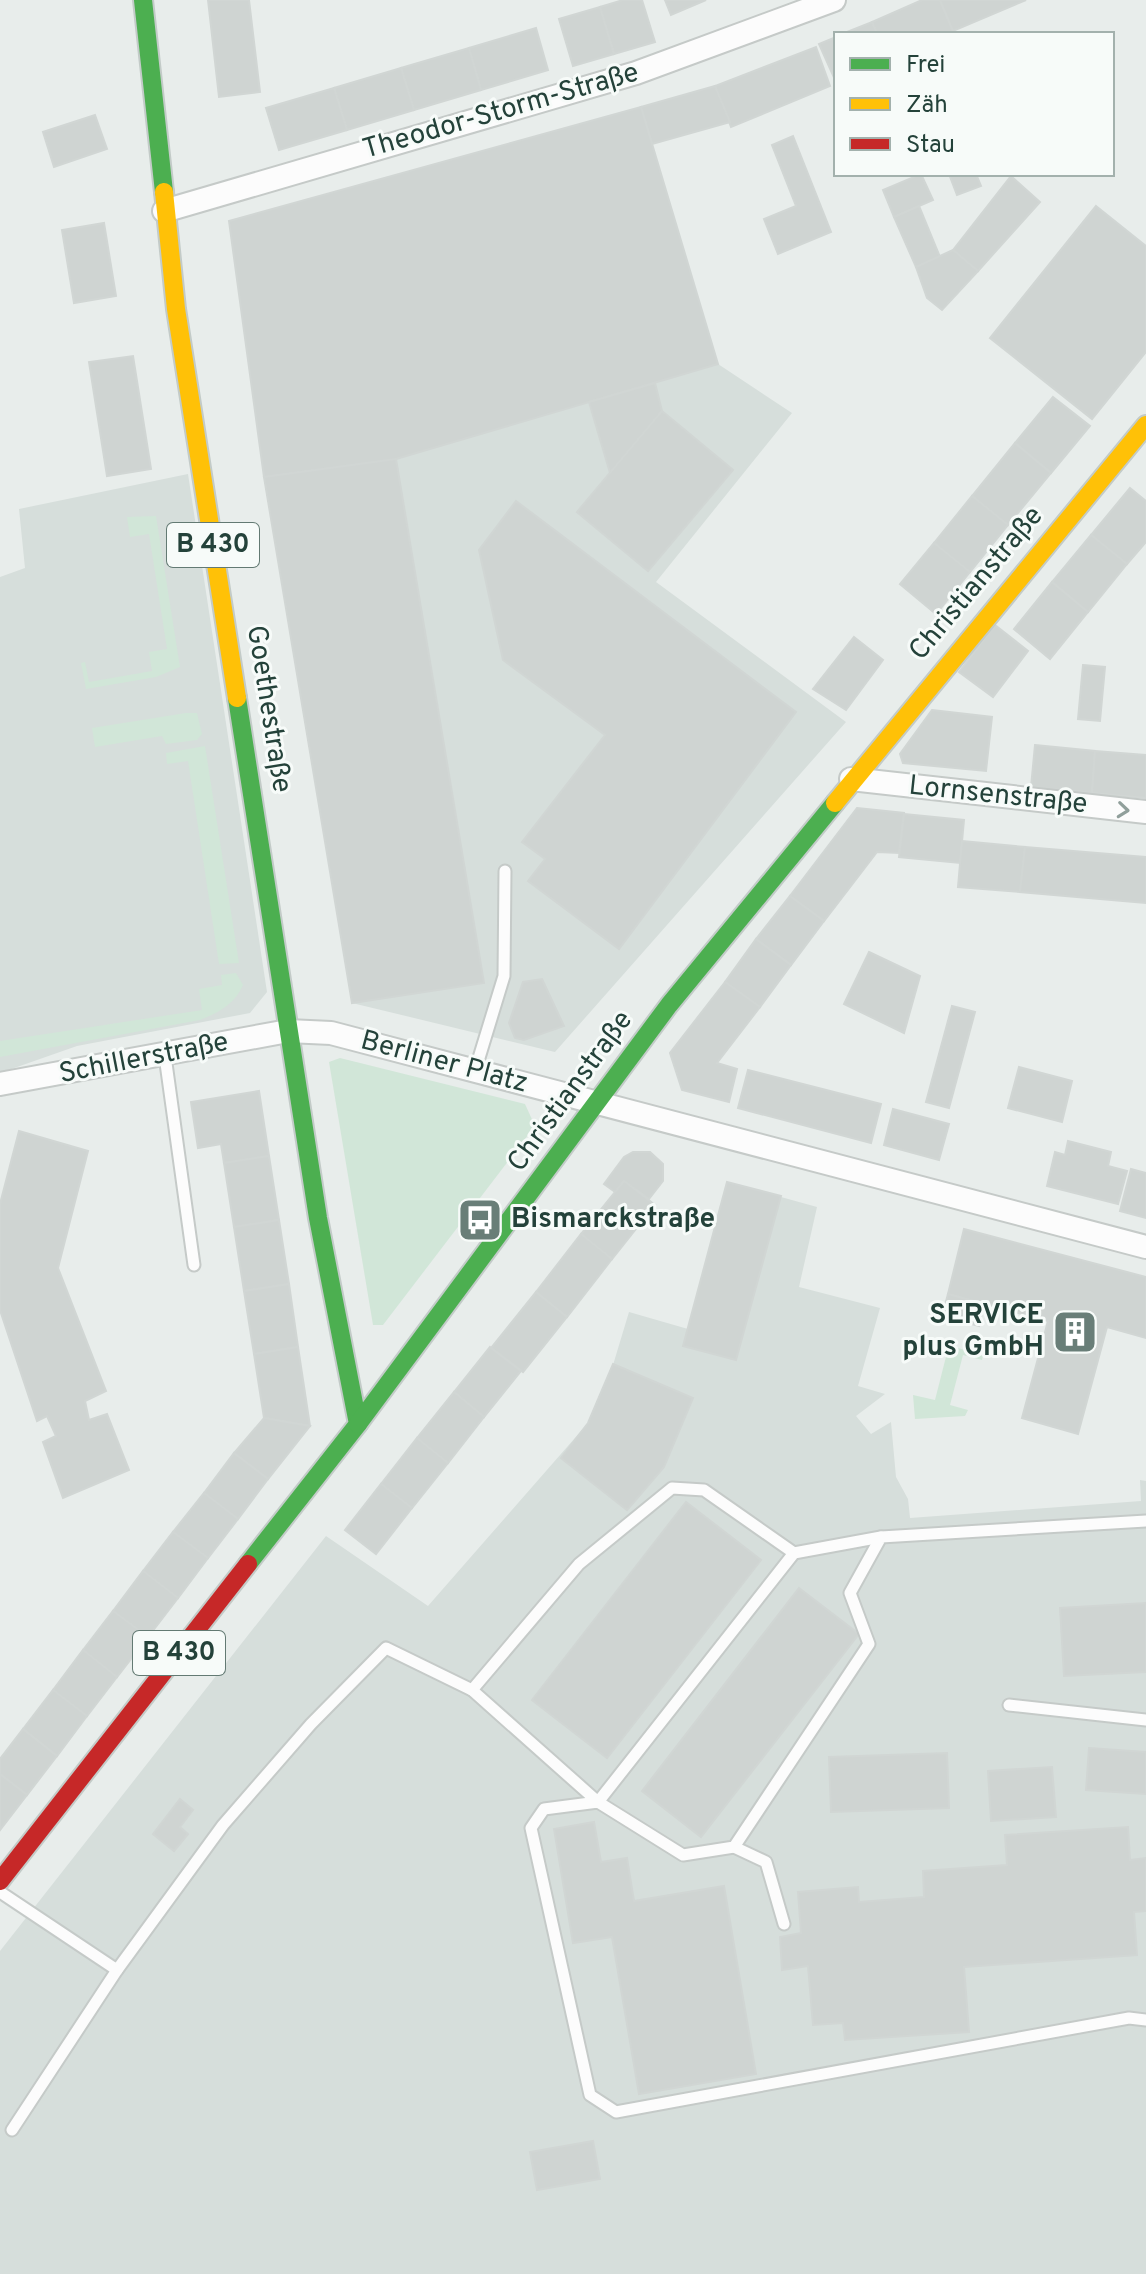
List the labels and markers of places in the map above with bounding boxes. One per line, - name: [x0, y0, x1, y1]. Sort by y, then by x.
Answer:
- bus stop icon: Bismarckstraße: [456, 1196, 504, 1244]
- place label: Bismarckstraße: [511, 1202, 715, 1238]
- place label: SERVICE plus GmbH: [902, 1298, 1044, 1366]
- building icon: SERVICE plus GmbH: [1051, 1308, 1099, 1356]

